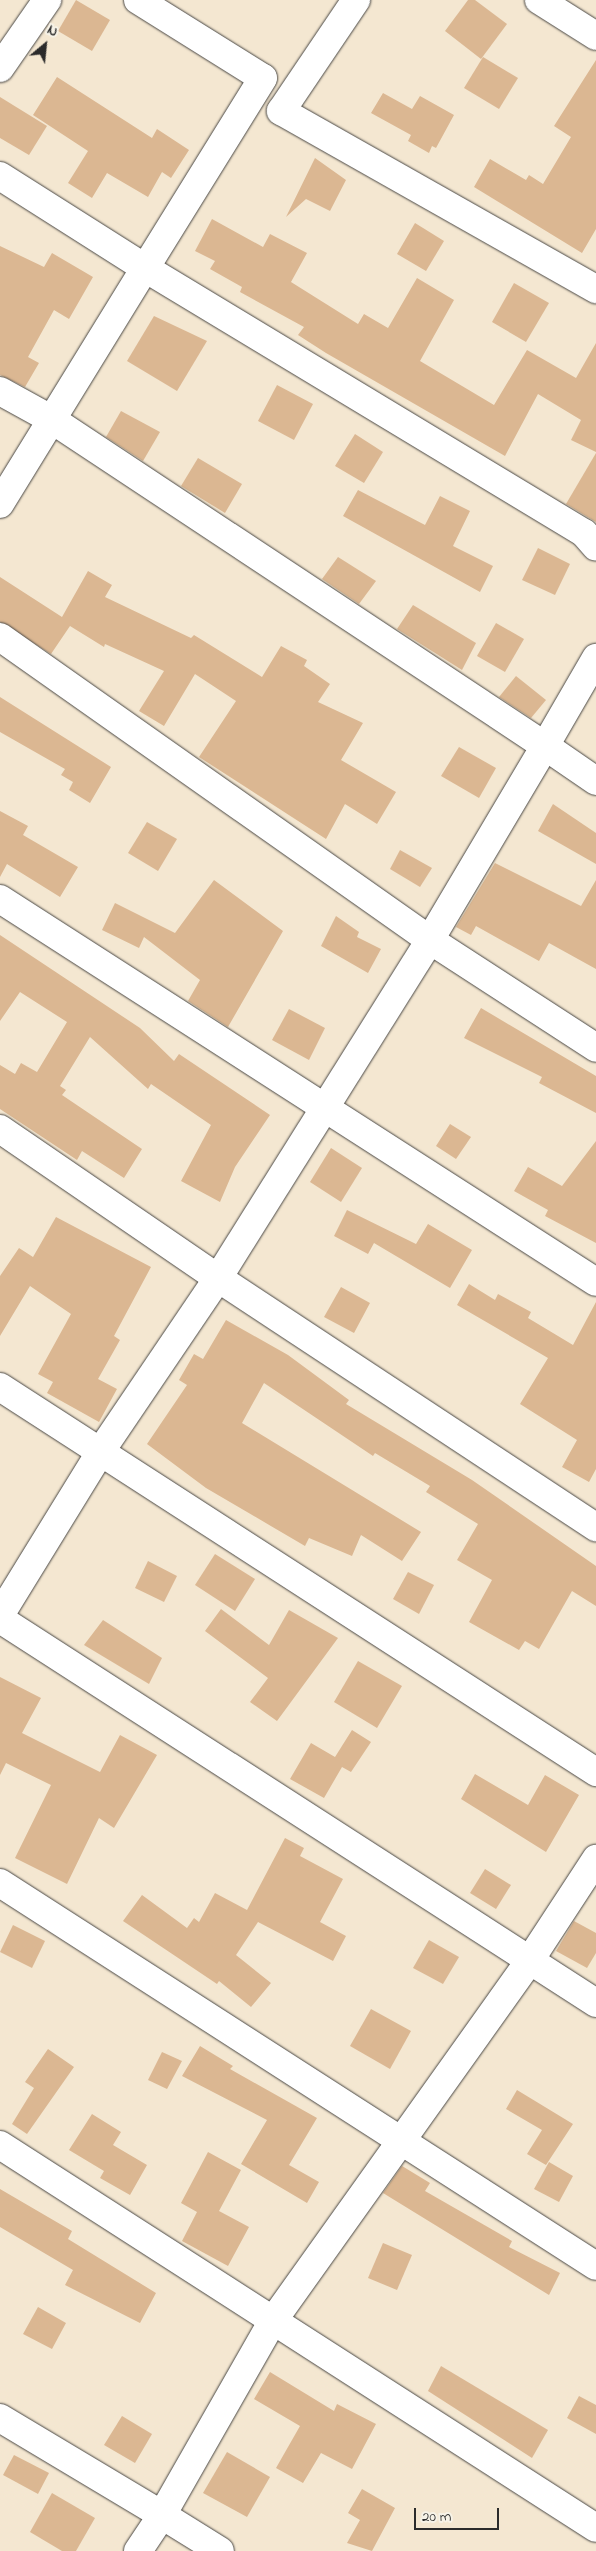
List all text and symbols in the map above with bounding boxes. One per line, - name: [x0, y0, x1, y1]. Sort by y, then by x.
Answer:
- north arrow: [20, 20, 70, 70]
- text: N: [43, 20, 61, 43]
- scale bar: [416, 2498, 501, 2530]
- text: 20 m: [422, 2506, 451, 2528]

